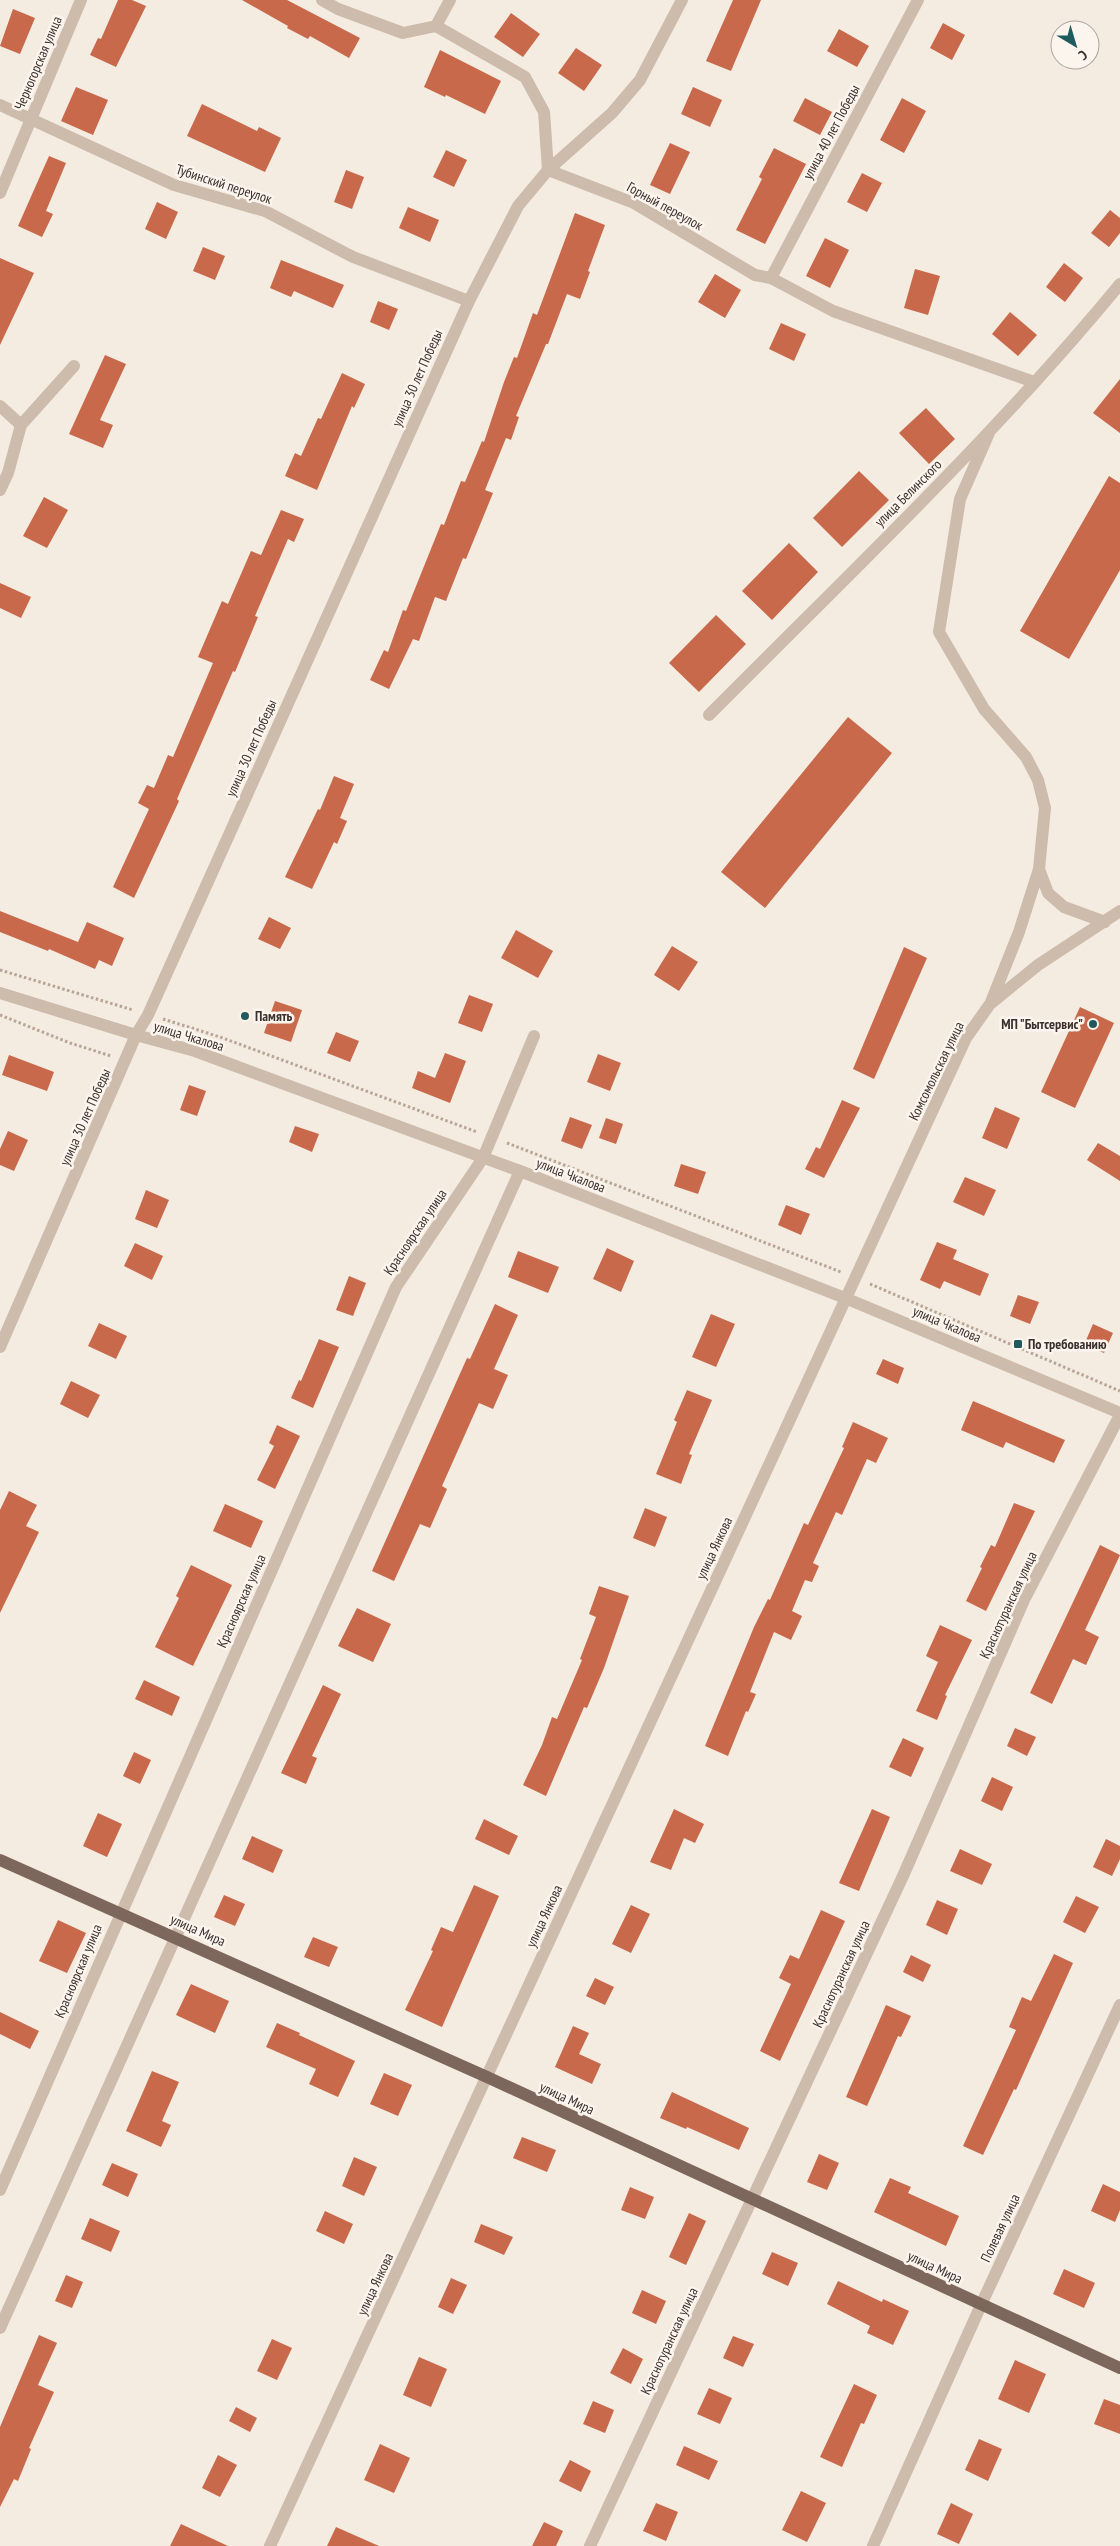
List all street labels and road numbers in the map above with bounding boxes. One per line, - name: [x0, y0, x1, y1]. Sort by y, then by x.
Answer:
- street label: Черногорская улица: [10, 13, 66, 113]
- street label: улица 40 лет Победы: [799, 82, 863, 182]
- street label: Тубинский переулок: [174, 160, 275, 208]
- street label: Горный переулок: [624, 178, 707, 235]
- street label: улица 30 лет Победы: [388, 327, 446, 429]
- street label: улица Белинского: [871, 456, 945, 530]
- street label: улица 30 лет Победы: [222, 697, 280, 799]
- street label: улица Чкалова: [152, 1017, 226, 1055]
- street label: Комсомольская улица: [904, 1019, 968, 1123]
- street label: улица 30 лет Победы: [56, 1066, 114, 1168]
- street label: улица Чкалова: [534, 1154, 608, 1196]
- street label: Красноярская улица: [380, 1185, 450, 1279]
- street label: улица Чкалова: [910, 1302, 984, 1346]
- street label: улица Янкова: [692, 1514, 736, 1582]
- street label: Краснотуранская улица: [975, 1549, 1041, 1661]
- street label: Красноярская улица: [212, 1552, 270, 1650]
- street label: улица Янкова: [522, 1882, 566, 1950]
- street label: улица Мира: [168, 1910, 228, 1950]
- street label: Краснотуранская улица: [808, 1918, 874, 2030]
- street label: Красноярская улица: [50, 1921, 106, 2021]
- street label: улица Мира: [537, 2077, 597, 2119]
- street label: Полевая улица: [976, 2191, 1024, 2265]
- street label: улица Мира: [905, 2246, 965, 2288]
- street label: улица Янкова: [353, 2250, 397, 2318]
- street label: Краснотуранская улица: [636, 2285, 702, 2397]

